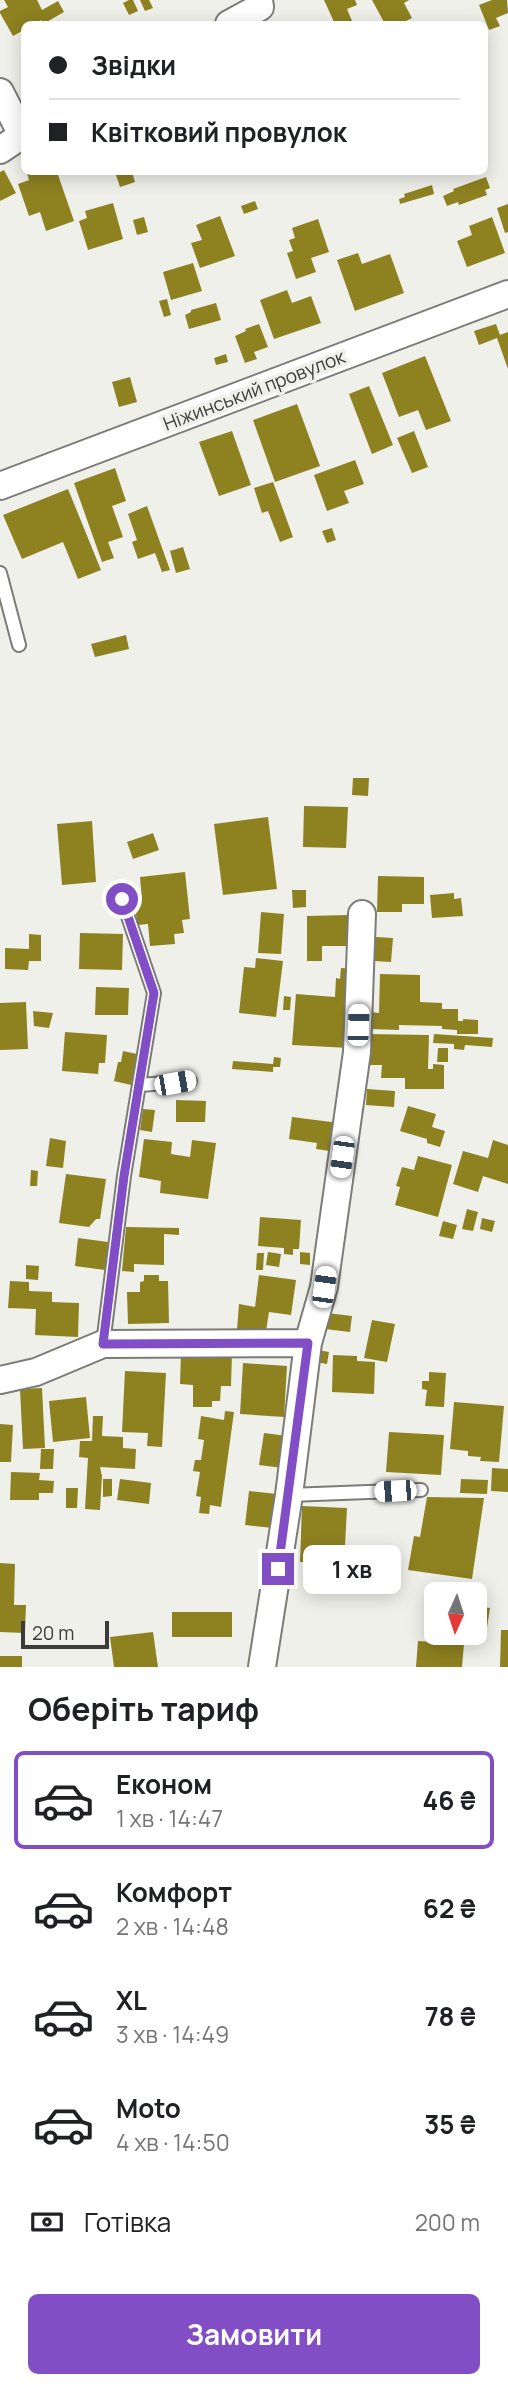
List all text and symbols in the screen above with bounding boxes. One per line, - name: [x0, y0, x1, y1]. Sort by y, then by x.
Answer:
- text: Звідки: [91, 47, 176, 83]
- text: Квітковий провулок: [91, 114, 347, 150]
- street label: Ніжинський провулок: [159, 343, 349, 437]
- route start: [106, 883, 138, 915]
- car: [347, 1004, 370, 1046]
- car: [153, 1069, 198, 1097]
- car: [329, 1135, 356, 1179]
- car: [311, 1265, 338, 1309]
- car: [374, 1479, 417, 1503]
- callout: 1 хв: [302, 1544, 400, 1594]
- route end: [262, 1553, 294, 1585]
- text: 1 хв: [332, 1553, 372, 1585]
- north arrow: [424, 1582, 486, 1645]
- map controls: [424, 1582, 487, 1645]
- scale bar: [21, 1618, 108, 1650]
- text: 20 m: [32, 1620, 74, 1646]
- text: Оберіть тариф: [28, 1687, 259, 1731]
- text: Економ: [116, 1766, 212, 1802]
- icon: car: [32, 1769, 95, 1832]
- text: 46 ₴: [423, 1782, 476, 1818]
- text: 1 хв · 14:47: [116, 1802, 223, 1834]
- text: Комфорт: [116, 1874, 232, 1910]
- icon: car: [32, 1877, 95, 1940]
- text: 62 ₴: [423, 1890, 476, 1926]
- text: 2 хв · 14:48: [116, 1910, 229, 1942]
- text: XL: [116, 1982, 147, 2018]
- icon: car: [32, 1985, 95, 2048]
- text: 78 ₴: [425, 1998, 476, 2034]
- text: 3 хв · 14:49: [116, 2018, 229, 2050]
- text: Moto: [116, 2090, 181, 2126]
- icon: car: [32, 2093, 95, 2156]
- text: 35 ₴: [424, 2106, 476, 2142]
- text: 4 хв · 14:50: [116, 2126, 230, 2158]
- icon: cash: [28, 2203, 66, 2241]
- text: Готівка: [84, 2204, 171, 2240]
- text: 200 m: [415, 2206, 480, 2238]
- button: Замовити: [28, 2294, 480, 2374]

